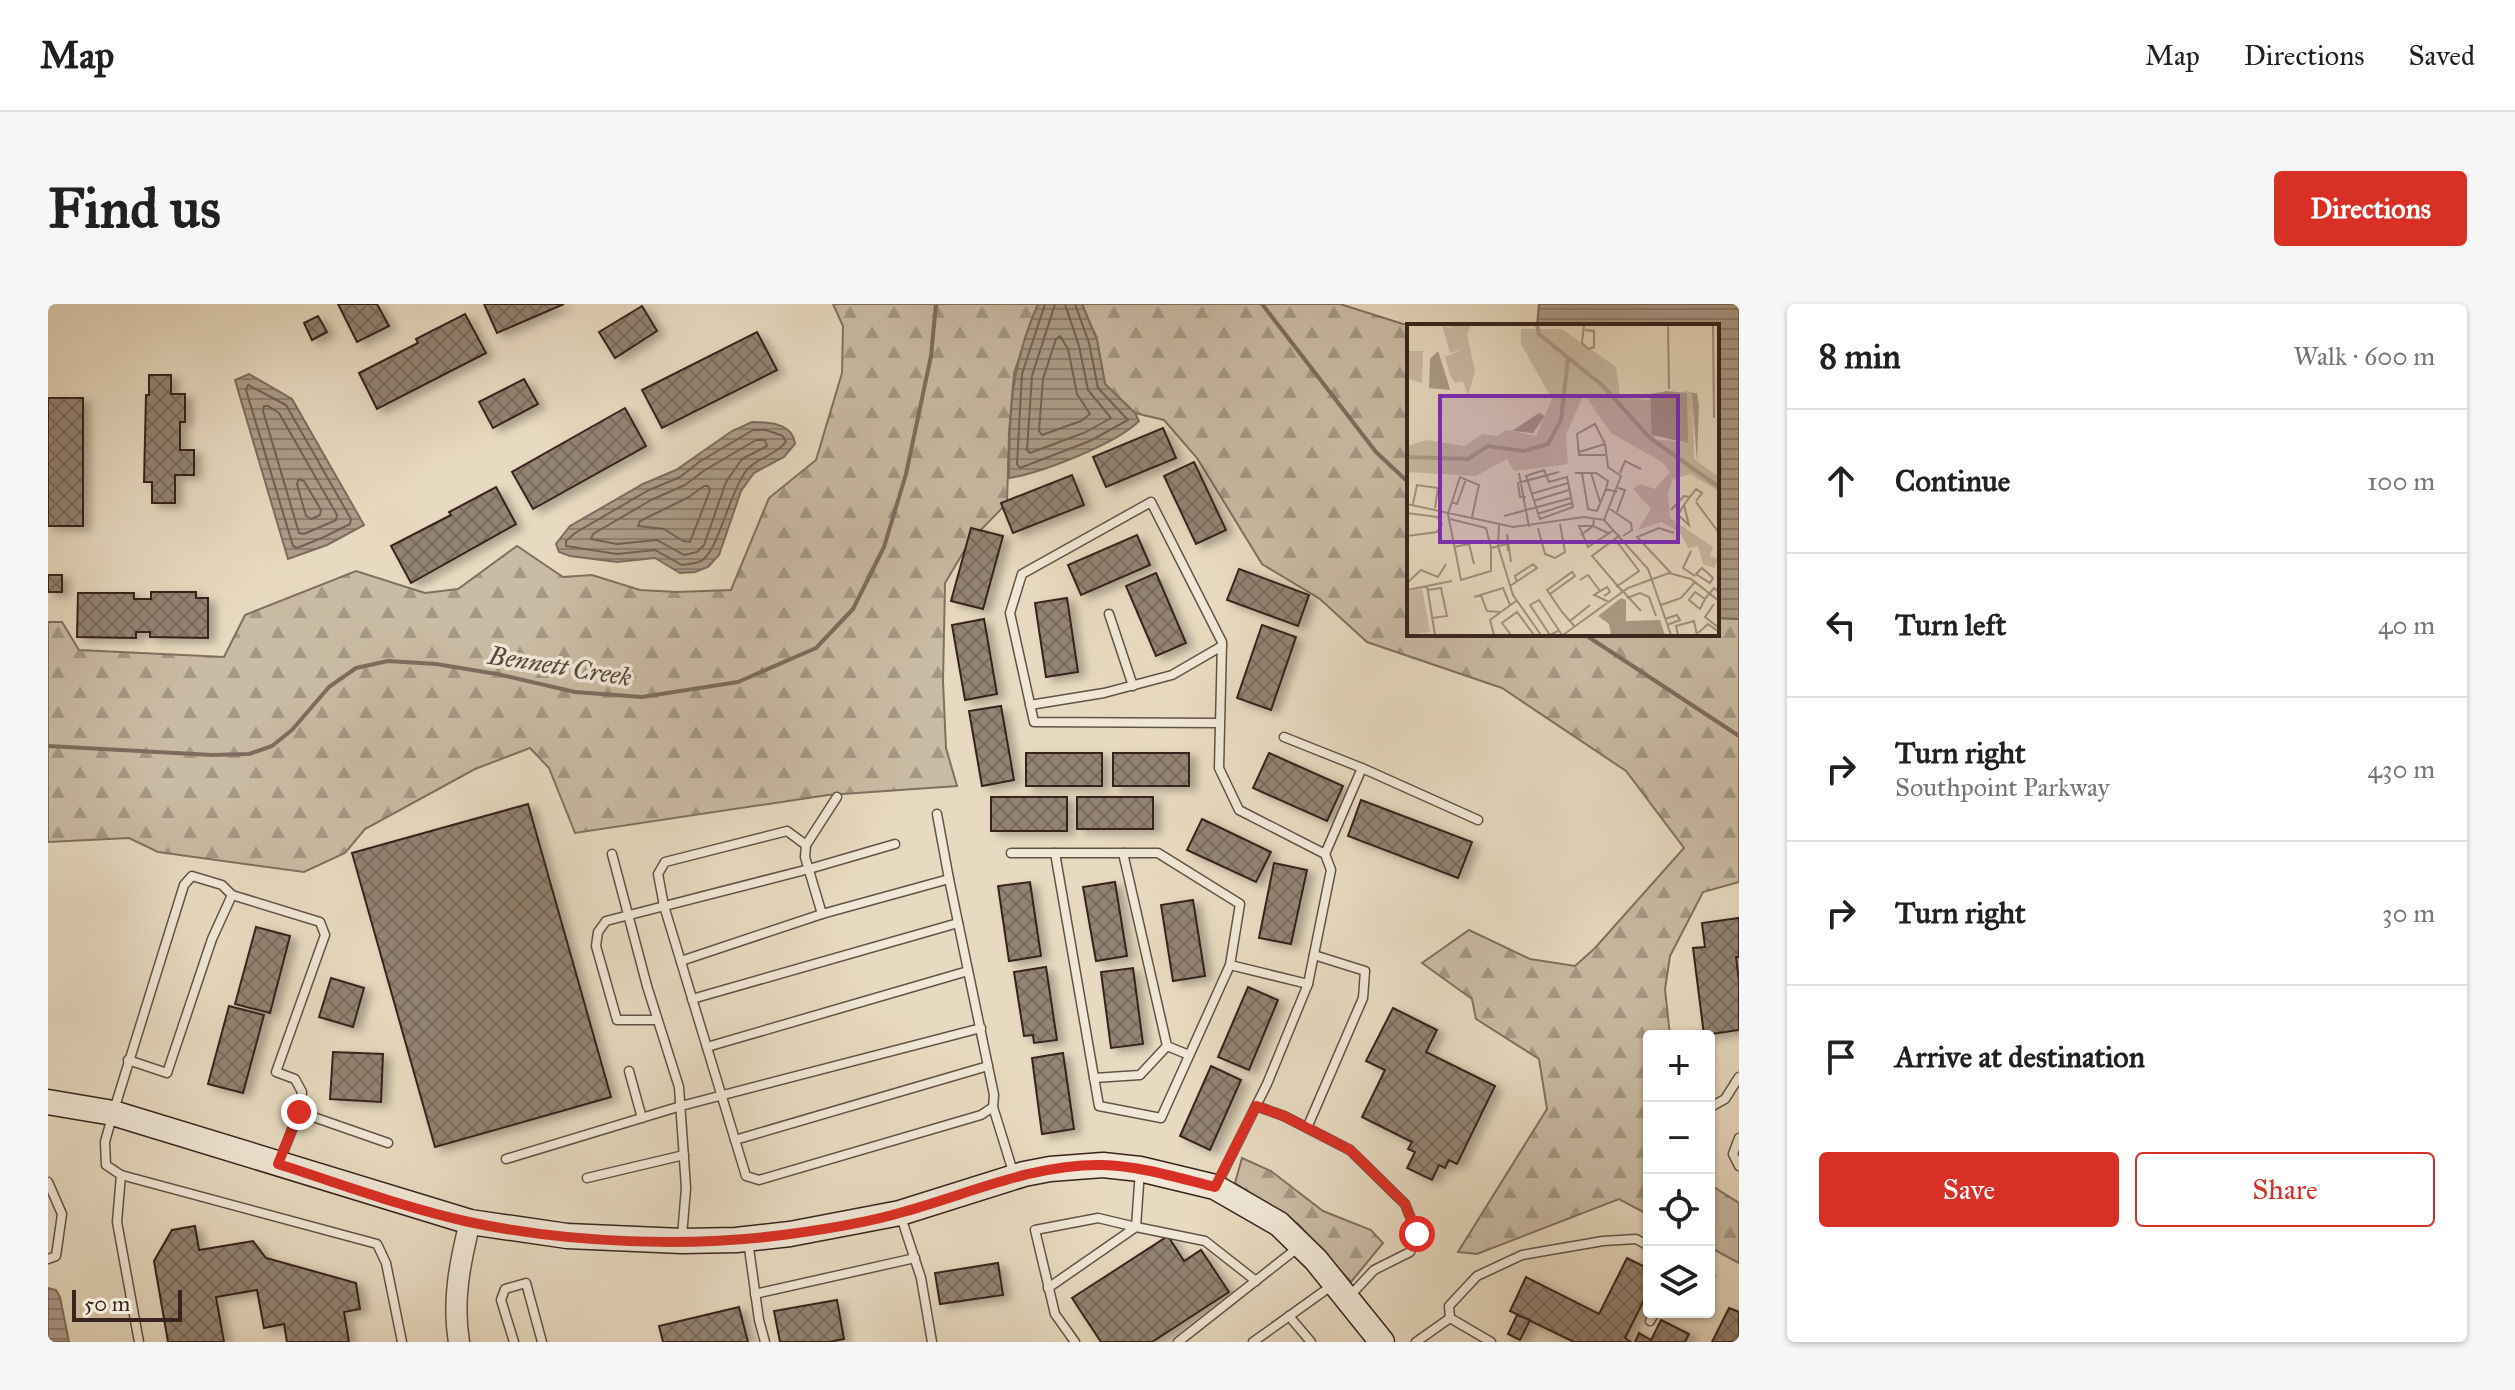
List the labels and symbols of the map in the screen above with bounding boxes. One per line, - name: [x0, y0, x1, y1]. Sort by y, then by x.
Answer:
- inset map: [1407, 324, 1719, 636]
- water label: Bennett Creek: [485, 639, 634, 693]
- route end: [281, 1094, 317, 1130]
- route start: [1399, 1216, 1435, 1252]
- scale bar: [72, 1286, 182, 1322]

